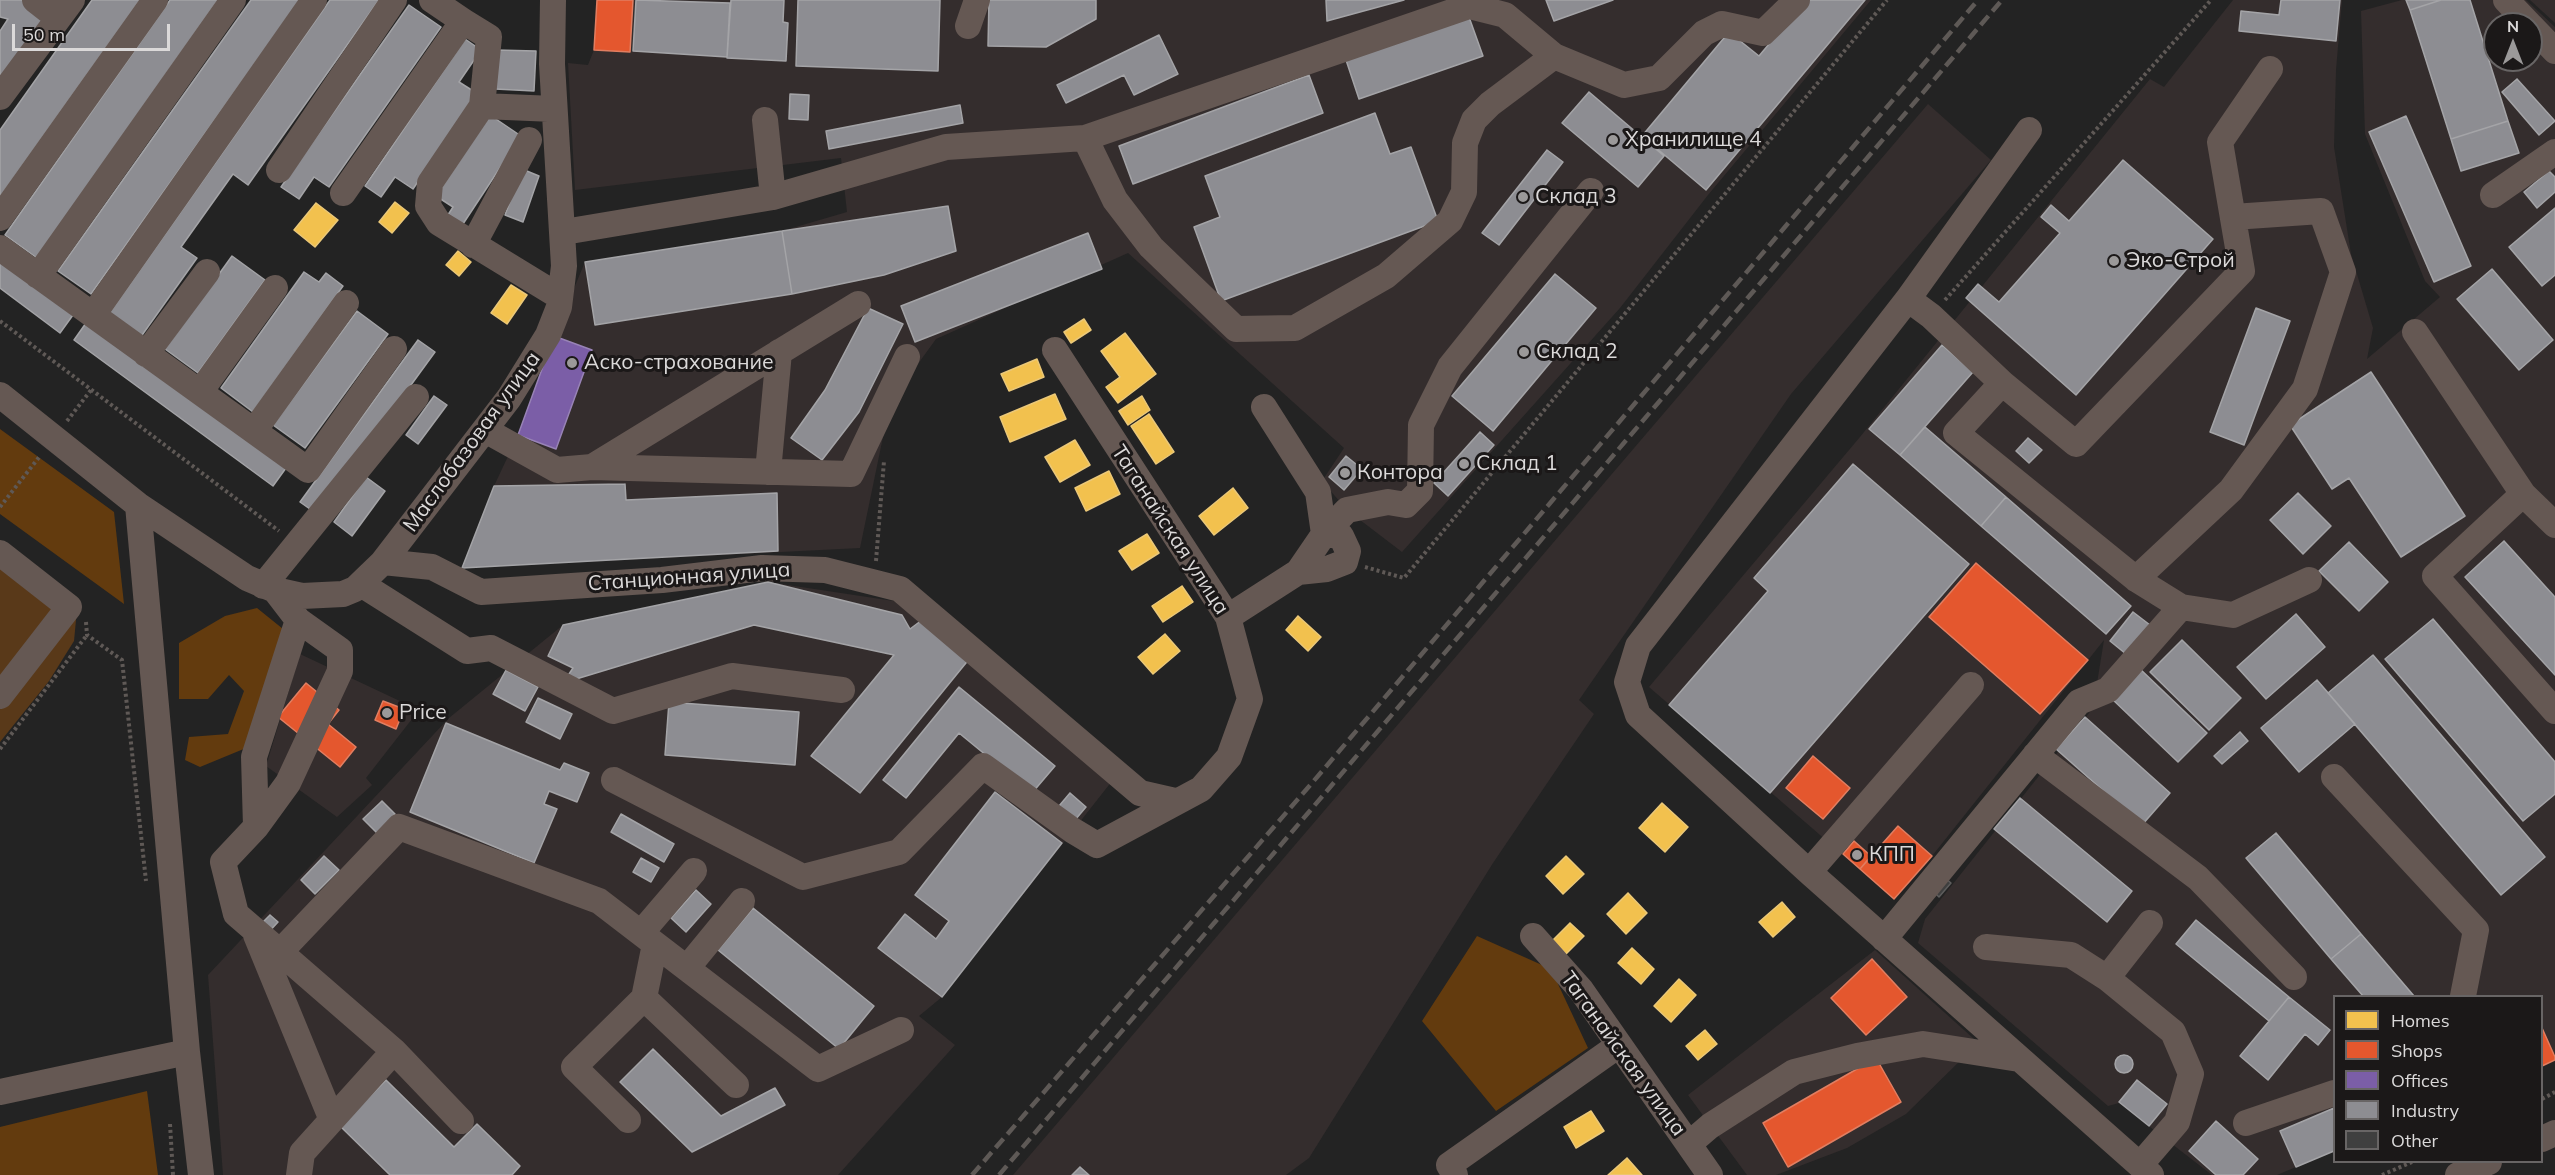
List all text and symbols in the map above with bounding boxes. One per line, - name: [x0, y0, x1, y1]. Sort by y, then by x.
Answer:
- scale bar: [15, 12, 172, 50]
- north arrow: [2483, 12, 2543, 72]
- text: N: [2507, 16, 2519, 36]
- text: 50 m: [23, 23, 65, 46]
- place label: Хранилище 4: [1625, 127, 1762, 153]
- marker: Хранилище 4: [1606, 133, 1620, 147]
- place label: Склад 3: [1535, 184, 1617, 210]
- marker: Склад 3: [1516, 190, 1530, 204]
- place label: Эко-Строй: [2126, 248, 2235, 274]
- marker: Эко-Строй: [2107, 254, 2121, 268]
- place label: Склад 2: [1536, 339, 1618, 365]
- marker: Склад 2: [1517, 345, 1531, 359]
- street label: Маслобазовая улица: [398, 347, 546, 537]
- place label: Аско-страхование: [584, 350, 774, 376]
- marker: Аско-страхование: [565, 356, 579, 370]
- street label: Таганайская улица: [1106, 441, 1234, 619]
- place label: Склад 1: [1476, 451, 1558, 477]
- marker: Склад 1: [1457, 457, 1471, 471]
- place label: Контора: [1357, 460, 1443, 486]
- marker: Контора: [1338, 466, 1352, 480]
- street label: Станционная улица: [587, 557, 791, 597]
- place label: Price: [399, 700, 447, 726]
- marker: Price: [380, 706, 394, 720]
- place label: КПП: [1869, 842, 1915, 868]
- marker: КПП: [1850, 848, 1864, 862]
- street label: Таганайская улица: [1555, 967, 1691, 1141]
- legend: [2333, 995, 2543, 1163]
- text: Homes: [2391, 1009, 2450, 1032]
- text: Shops: [2391, 1039, 2443, 1062]
- text: Offices: [2391, 1069, 2448, 1092]
- text: Industry: [2391, 1099, 2459, 1122]
- text: Other: [2391, 1129, 2438, 1152]

